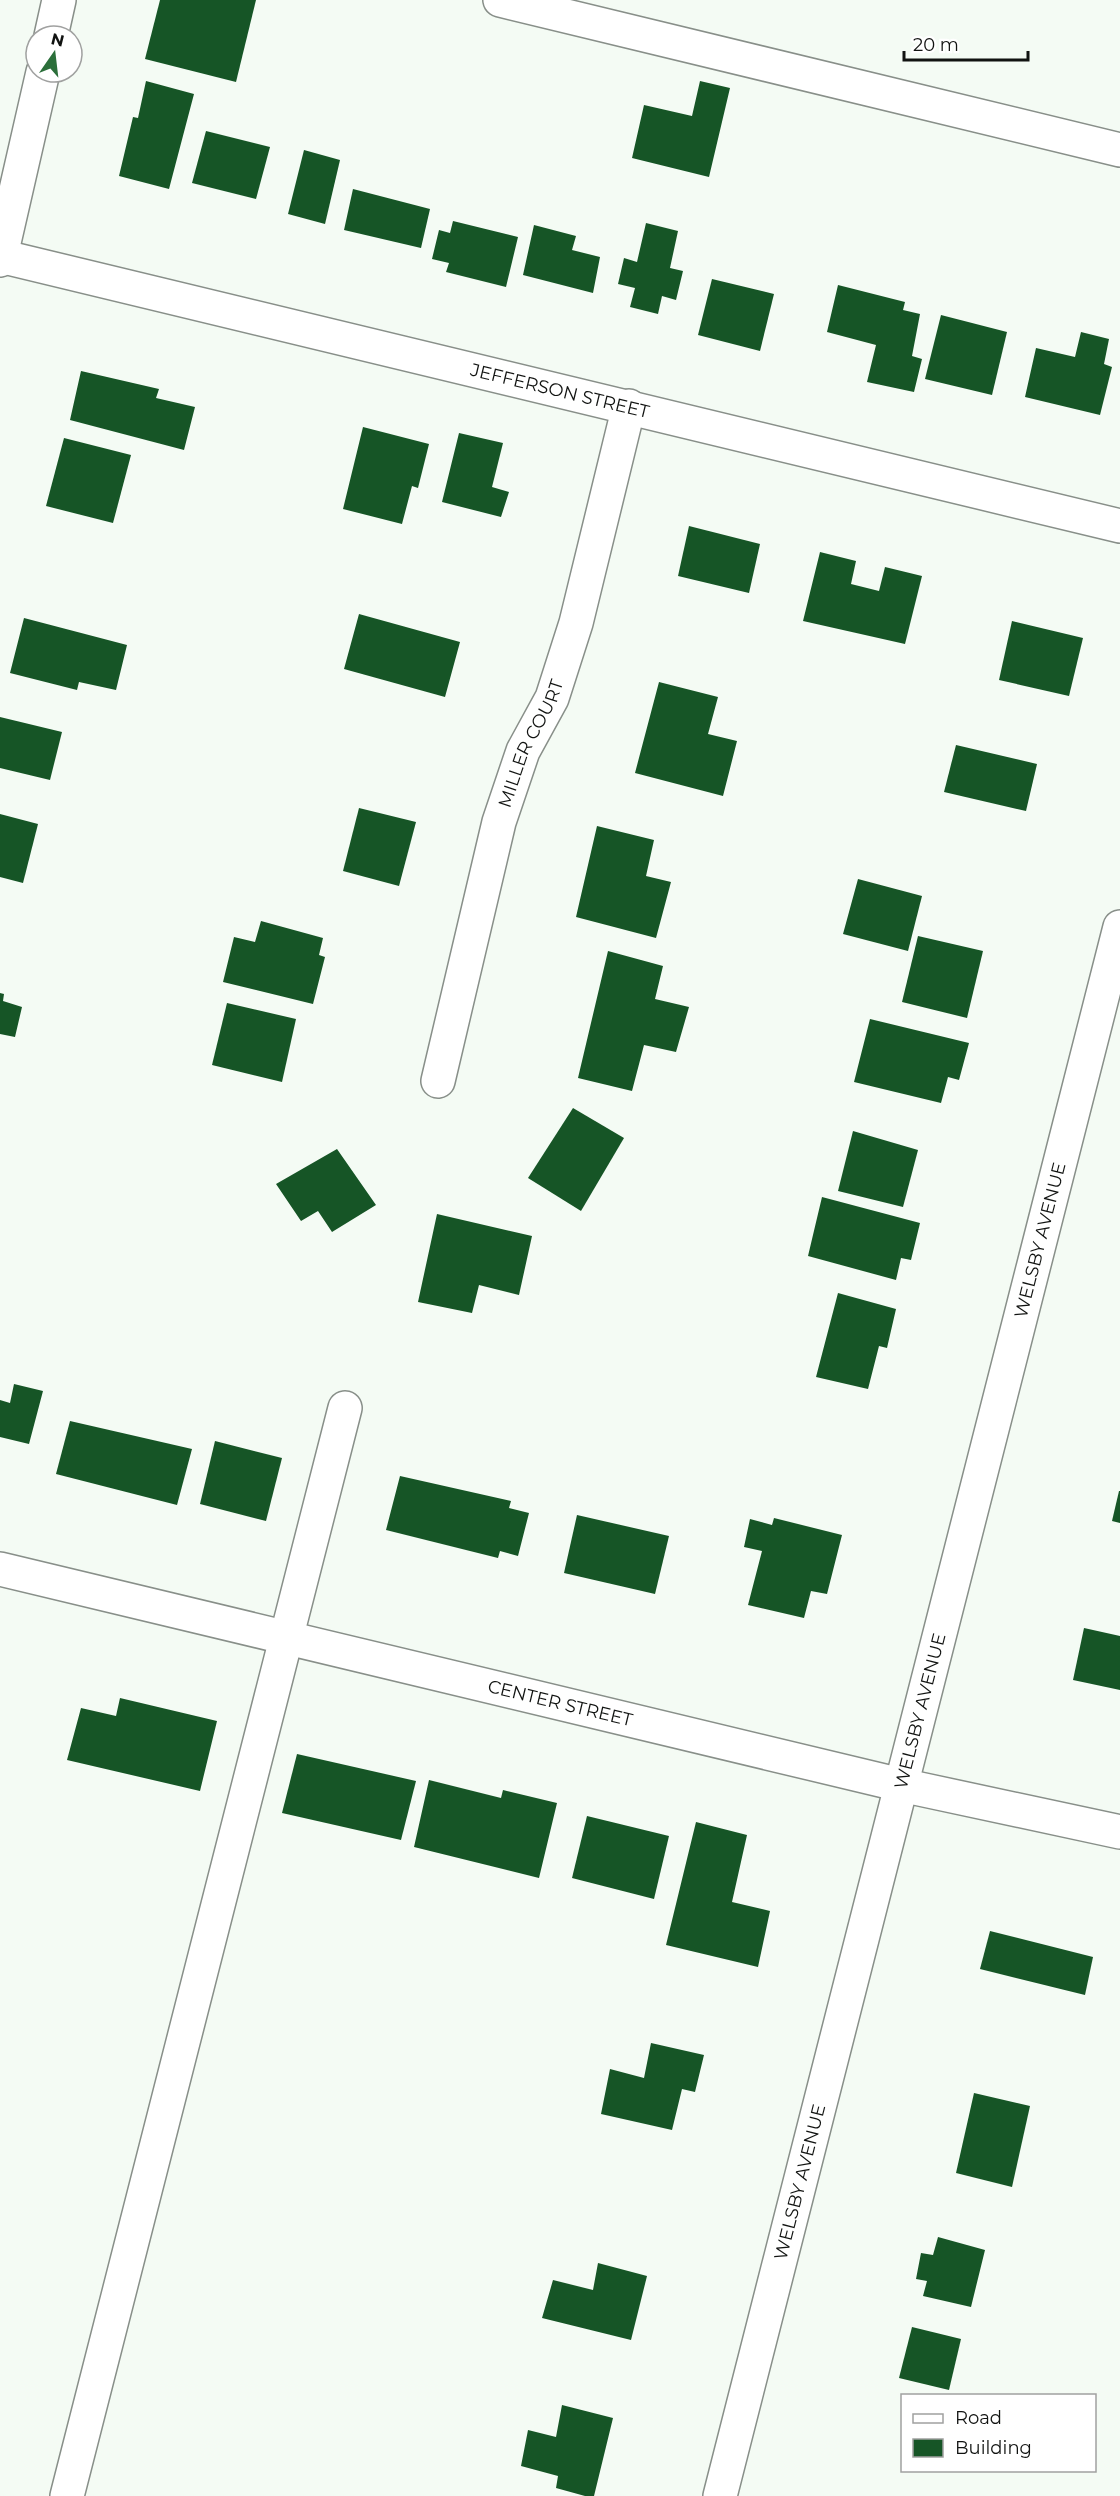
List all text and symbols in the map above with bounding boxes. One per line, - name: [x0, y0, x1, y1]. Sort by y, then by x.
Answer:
- north arrow: [24, 24, 84, 84]
- scale bar: [904, 24, 1028, 62]
- text: N: [49, 29, 66, 51]
- text: 20 m: [913, 34, 959, 56]
- street label: JEFFERSON STREET: [467, 359, 652, 423]
- street label: MILLER COURT: [494, 676, 568, 811]
- street label: WELSBY AVENUE: [1010, 1160, 1071, 1320]
- street label: WELSBY AVENUE: [890, 1631, 950, 1791]
- street label: CENTER STREET: [485, 1675, 635, 1731]
- street label: WELSBY AVENUE: [770, 2102, 830, 2262]
- legend: [901, 2394, 1096, 2472]
- text: Road: [955, 2407, 1002, 2429]
- text: Building: [955, 2437, 1032, 2459]

